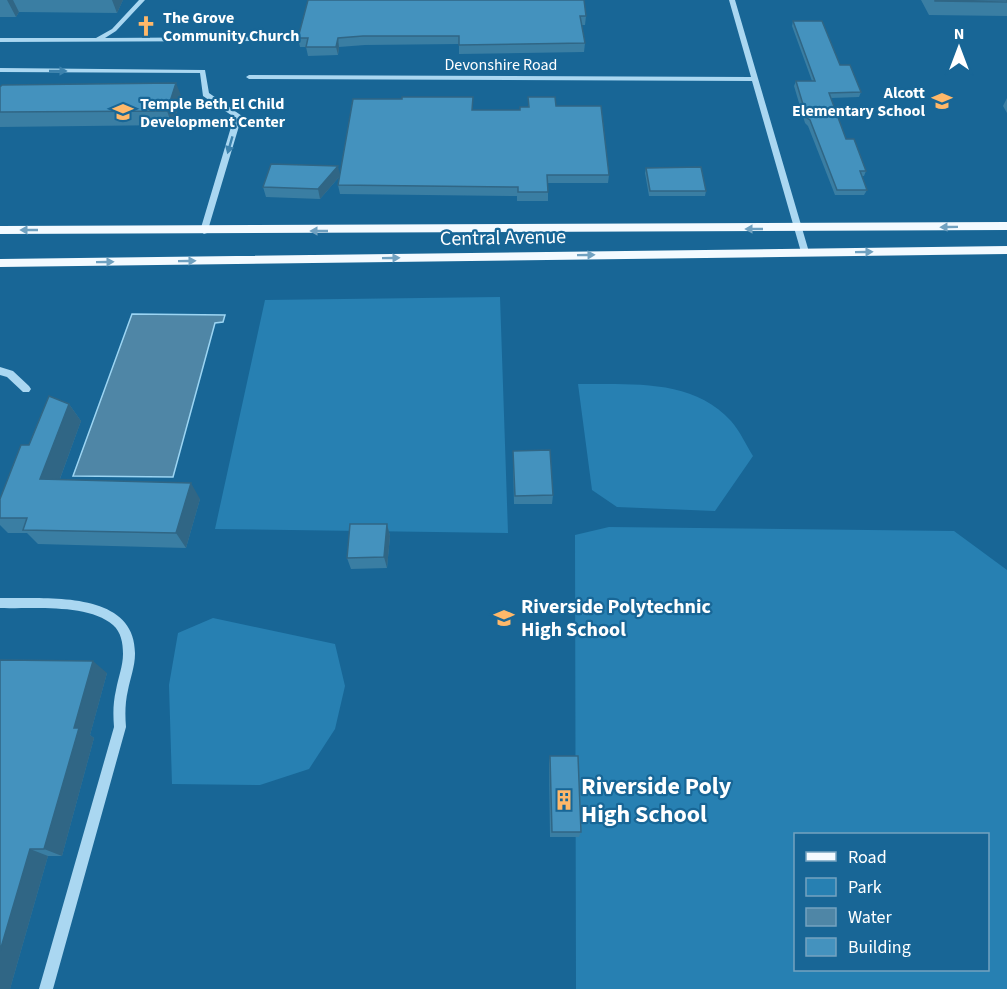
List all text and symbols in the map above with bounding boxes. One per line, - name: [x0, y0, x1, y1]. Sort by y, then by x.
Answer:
- place label: The Grove Community Church: [163, 7, 299, 47]
- church icon: The Grove Community Church: [134, 14, 158, 38]
- north arrow: [929, 18, 989, 78]
- text: N: [954, 23, 964, 45]
- street label: Devonshire Road: [445, 54, 557, 76]
- one-way arrow: [49, 66, 68, 76]
- place label: Alcott Elementary School: [792, 82, 925, 122]
- school or university icon: Alcott Elementary School: [930, 89, 954, 113]
- place label: Temple Beth El Child Development Center: [140, 93, 286, 133]
- school or university icon: Temple Beth El Child Development Center: [111, 100, 135, 124]
- one-way arrow: [224, 136, 234, 154]
- one-way arrow: [939, 222, 958, 232]
- street label: Central Avenue: [440, 223, 566, 253]
- one-way arrow: [744, 224, 763, 234]
- one-way arrow: [20, 225, 39, 235]
- one-way arrow: [310, 226, 329, 235]
- one-way arrow: [854, 247, 873, 257]
- one-way arrow: [577, 250, 596, 260]
- one-way arrow: [382, 253, 401, 262]
- one-way arrow: [177, 256, 196, 265]
- one-way arrow: [95, 257, 114, 267]
- place label: Riverside Polytechnic High School: [521, 593, 711, 644]
- school or university icon: Riverside Polytechnic High School: [492, 606, 516, 630]
- place label: Riverside Poly High School: [581, 769, 732, 832]
- building icon: Riverside Poly High School: [552, 788, 576, 812]
- legend: [794, 833, 989, 971]
- text: Road: [848, 845, 887, 870]
- text: Park: [848, 875, 882, 900]
- text: Water: [848, 905, 892, 930]
- text: Building: [848, 935, 911, 960]

